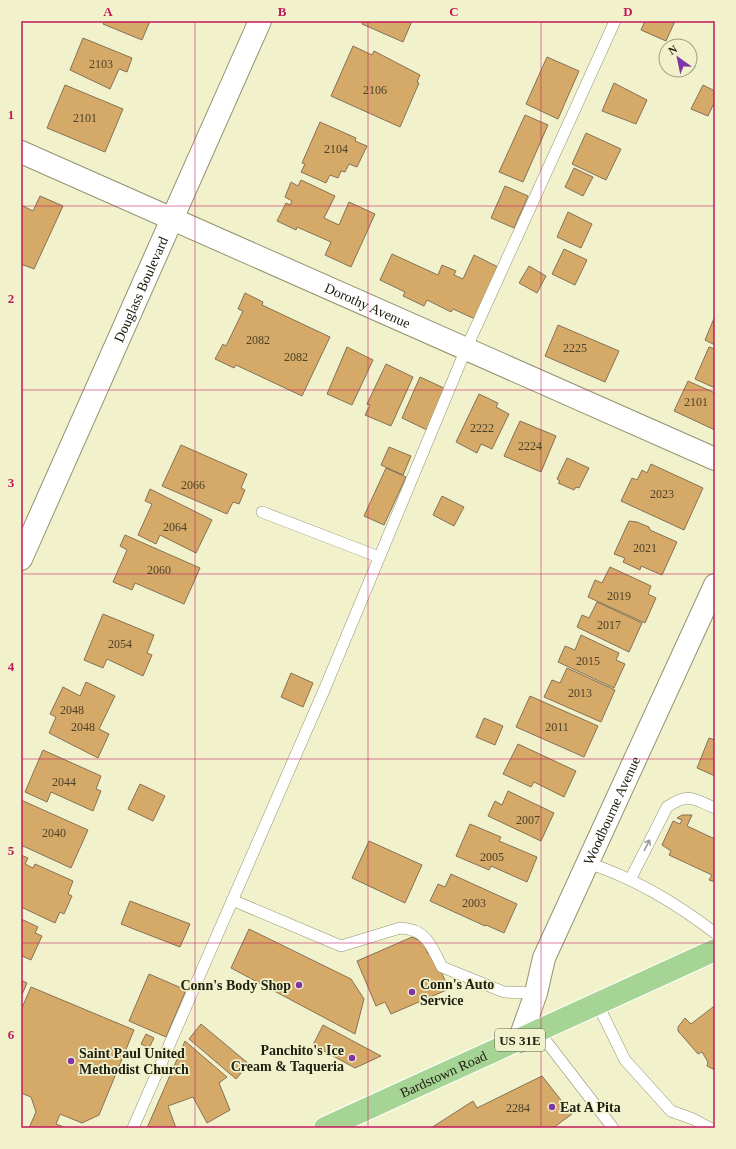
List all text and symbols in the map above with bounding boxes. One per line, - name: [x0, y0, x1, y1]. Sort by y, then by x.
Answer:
- text: A: [103, 4, 113, 19]
- text: B: [278, 4, 287, 19]
- text: C: [449, 4, 459, 19]
- text: D: [623, 4, 633, 19]
- north arrow: [658, 38, 698, 78]
- text: N: [666, 42, 679, 57]
- house number: 2103: [89, 57, 113, 71]
- house number: 2106: [363, 83, 387, 97]
- text: 1: [8, 107, 14, 122]
- house number: 2101: [73, 111, 97, 125]
- house number: 2104: [324, 142, 348, 156]
- street label: Douglass Boulevard: [111, 234, 171, 345]
- street label: Dorothy Avenue: [323, 280, 413, 331]
- text: 2: [8, 291, 14, 306]
- house number: 2082: [246, 333, 270, 347]
- house number: 2225: [563, 341, 587, 355]
- house number: 2082: [284, 350, 308, 364]
- house number: 2101: [684, 395, 708, 409]
- house number: 2222: [470, 421, 494, 435]
- house number: 2224: [518, 439, 542, 453]
- text: 3: [8, 475, 15, 490]
- house number: 2066: [181, 478, 205, 492]
- house number: 2023: [650, 487, 674, 501]
- house number: 2064: [163, 520, 187, 534]
- house number: 2021: [633, 541, 657, 555]
- house number: 2060: [147, 563, 171, 577]
- house number: 2019: [607, 589, 631, 603]
- house number: 2017: [597, 618, 621, 632]
- house number: 2054: [108, 637, 132, 651]
- house number: 2015: [576, 654, 600, 668]
- text: 4: [8, 659, 15, 674]
- house number: 2013: [568, 686, 592, 700]
- house number: 2048: [60, 703, 84, 717]
- house number: 2048: [71, 720, 95, 734]
- house number: 2011: [545, 720, 569, 734]
- street label: Woodbourne Avenue: [580, 754, 643, 867]
- house number: 2044: [52, 775, 76, 789]
- house number: 2007: [516, 813, 540, 827]
- house number: 2040: [42, 826, 66, 840]
- one-way arrow: [644, 839, 652, 851]
- text: 5: [8, 843, 15, 858]
- house number: 2005: [480, 850, 504, 864]
- house number: 2003: [462, 896, 486, 910]
- place label: Conn's Auto Service: [420, 977, 494, 1008]
- place label: Conn's Body Shop: [180, 978, 291, 993]
- marker: Conn's Body Shop: [294, 980, 304, 990]
- marker: Conn's Auto Service: [407, 987, 417, 997]
- text: 6: [8, 1027, 15, 1042]
- road number: US 31E: [495, 1029, 545, 1051]
- place label: Panchito's Ice Cream & Taqueria: [231, 1043, 344, 1074]
- place label: Saint Paul United Methodist Church: [79, 1046, 189, 1077]
- street label: Bardstown Road: [397, 1048, 489, 1100]
- marker: Panchito's Ice Cream & Taqueria: [347, 1053, 357, 1063]
- marker: Saint Paul United Methodist Church: [66, 1056, 76, 1066]
- place label: Eat A Pita: [560, 1100, 621, 1115]
- house number: 2284: [506, 1101, 530, 1115]
- marker: Eat A Pita: [547, 1102, 557, 1112]

